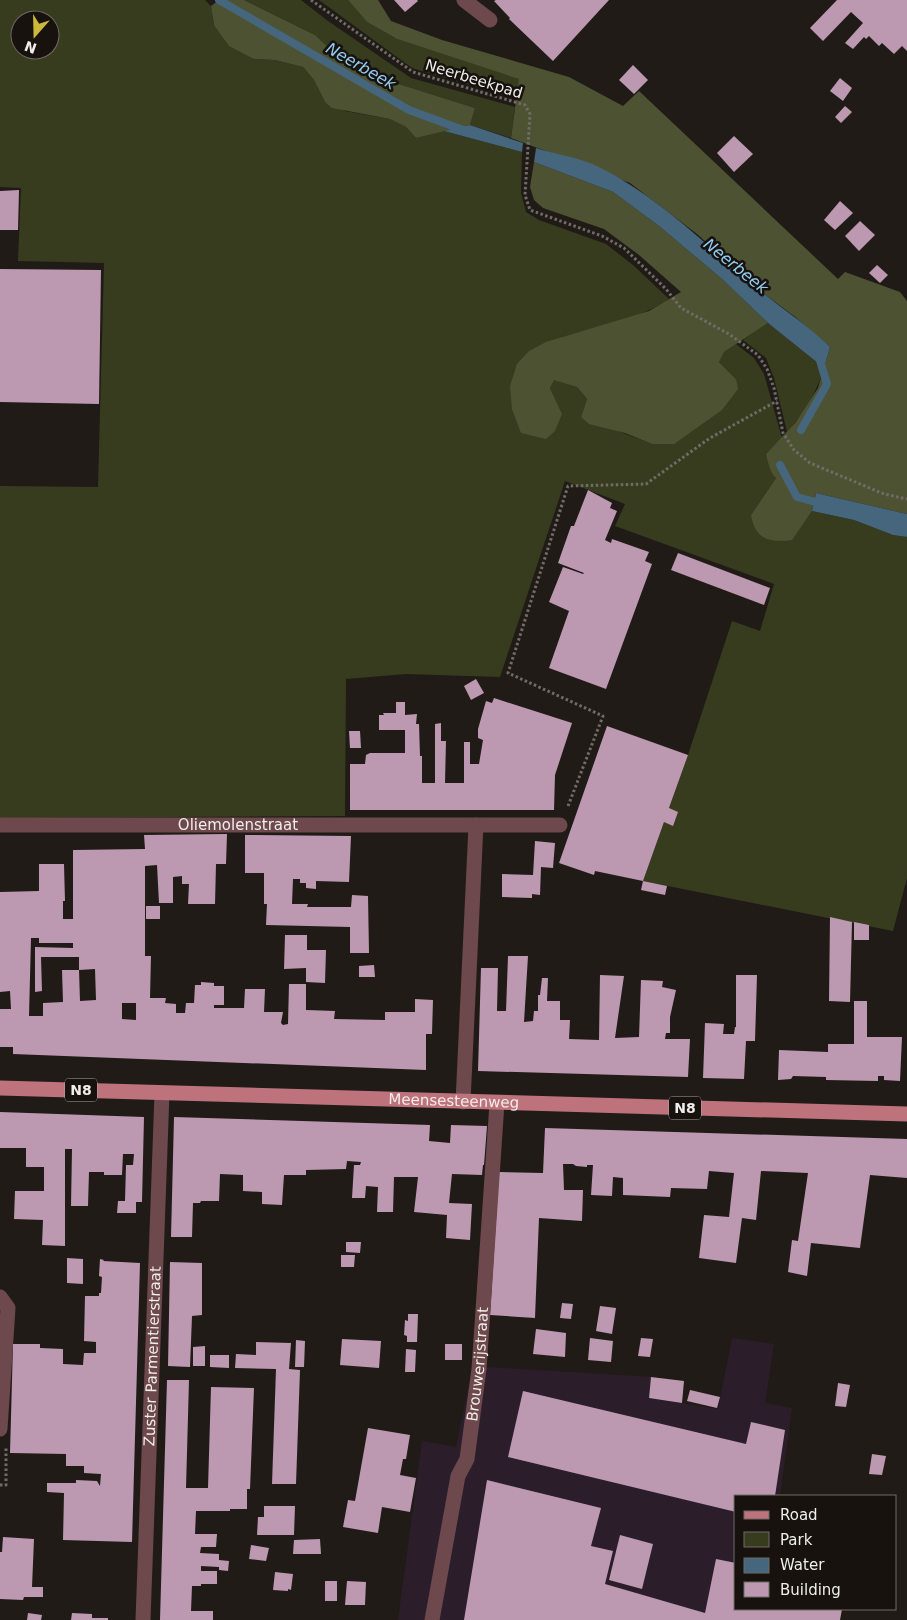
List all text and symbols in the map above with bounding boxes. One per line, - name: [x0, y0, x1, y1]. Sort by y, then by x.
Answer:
- north arrow: [10, 10, 60, 60]
- text: N: [22, 38, 39, 57]
- water label: Neerbeek: [323, 38, 400, 94]
- street label: Neerbeekpad: [423, 56, 525, 102]
- water label: Neerbeek: [700, 234, 773, 298]
- street label: Oliemolenstraat: [178, 816, 298, 834]
- road number: N8: [65, 1078, 97, 1102]
- street label: Meensesteenweg: [388, 1090, 519, 1112]
- road number: N8: [669, 1096, 701, 1120]
- street label: Zuster Parmentierstraat: [140, 1266, 165, 1447]
- street label: Brouwerijstraat: [463, 1306, 492, 1423]
- legend: [734, 1495, 897, 1610]
- text: Road: [780, 1506, 818, 1524]
- text: Park: [780, 1531, 813, 1549]
- text: Water: [780, 1556, 825, 1574]
- text: Building: [780, 1581, 841, 1599]

